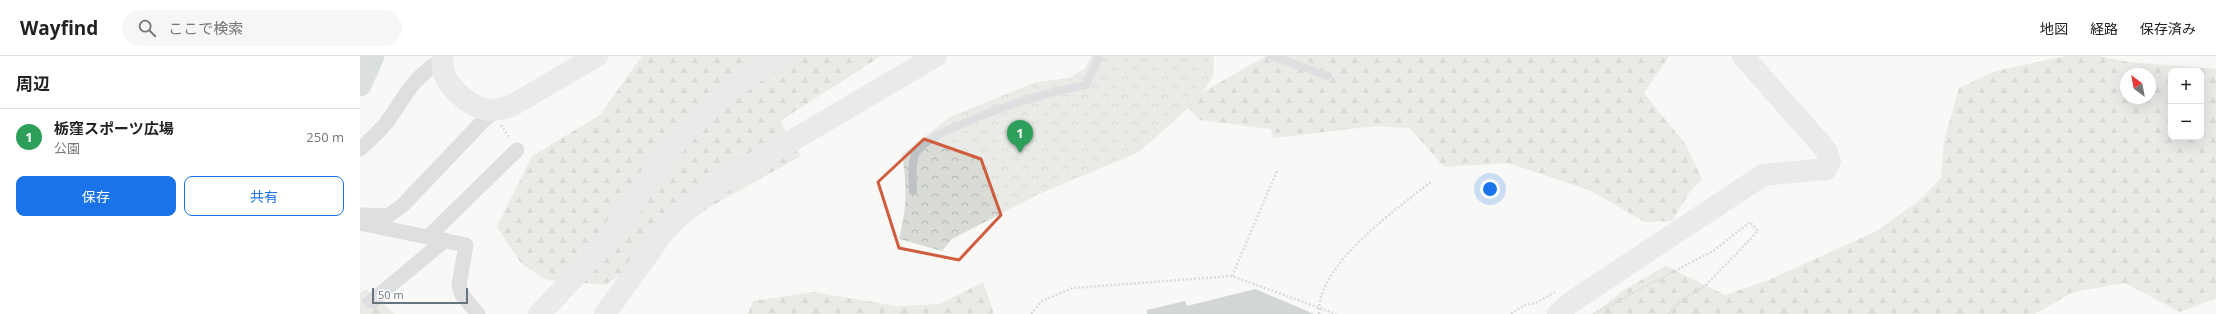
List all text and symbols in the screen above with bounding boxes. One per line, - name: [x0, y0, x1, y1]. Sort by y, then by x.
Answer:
- search box: [122, 10, 402, 46]
- text: Wayfind: [20, 15, 98, 41]
- icon: search: [136, 17, 158, 39]
- text: ここで検索: [168, 18, 243, 38]
- text: 地図: [2040, 19, 2068, 38]
- text: 経路: [2090, 19, 2118, 38]
- text: 保存済み: [2140, 19, 2196, 38]
- north arrow: [2120, 68, 2156, 104]
- map controls: [2168, 68, 2204, 140]
- button: +: [2168, 68, 2204, 104]
- text: 周辺: [16, 72, 50, 95]
- button: −: [2168, 104, 2204, 140]
- text: 栃窪スポーツ広場: [54, 118, 174, 138]
- pin: 1: [1007, 120, 1033, 153]
- text: 1: [25, 128, 33, 146]
- text: 250 m: [306, 128, 344, 146]
- text: 公園: [54, 139, 80, 157]
- button: 保存: [16, 176, 176, 216]
- button: 共有: [184, 176, 344, 216]
- your location: [1480, 179, 1500, 199]
- scale bar: [372, 286, 468, 305]
- text: 50 m: [378, 287, 404, 302]

